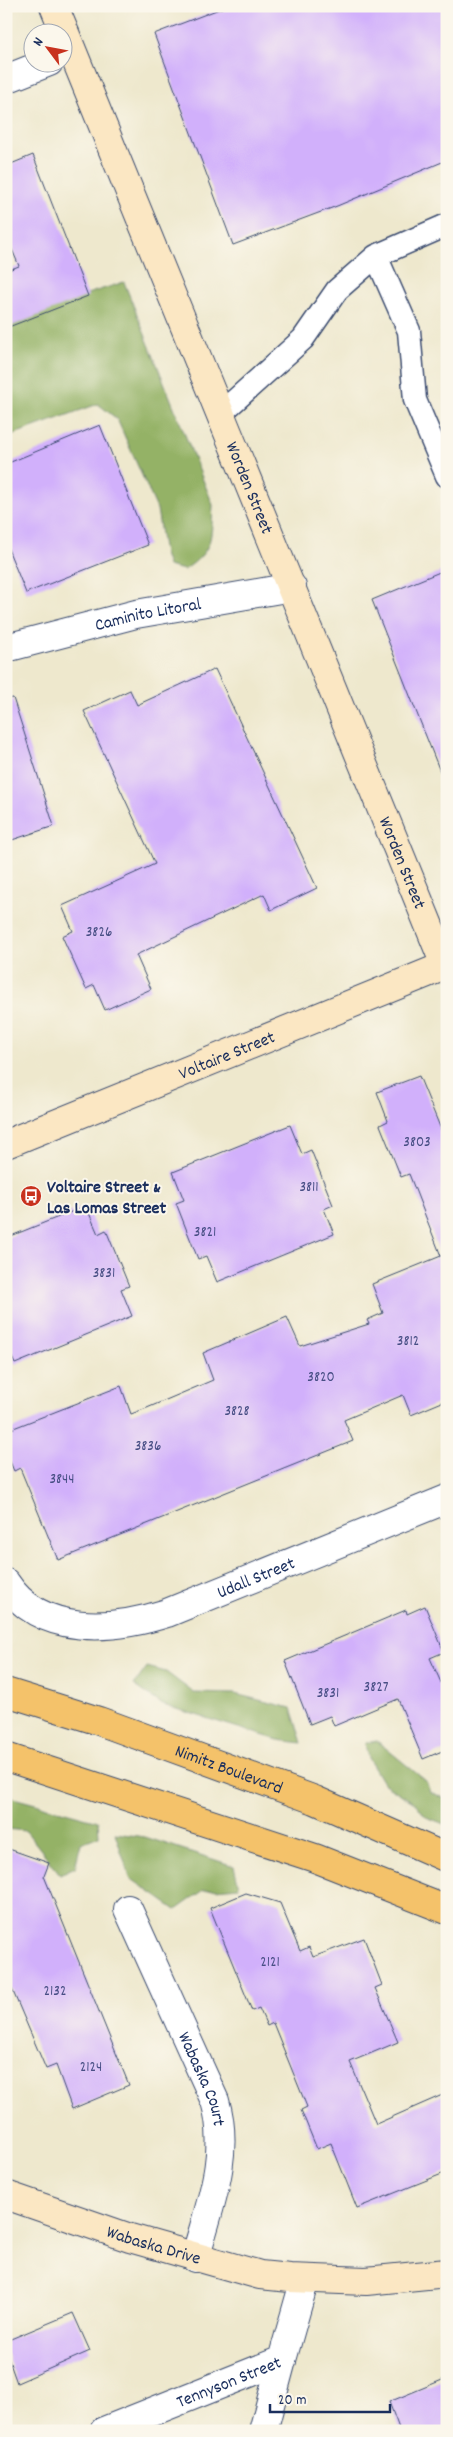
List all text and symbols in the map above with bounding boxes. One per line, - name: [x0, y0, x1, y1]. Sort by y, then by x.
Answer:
- north arrow: [22, 22, 72, 72]
- text: N: [28, 34, 49, 50]
- street label: Worden Street: [218, 439, 278, 539]
- street label: Caminito Litoral: [92, 593, 204, 639]
- street label: Worden Street: [371, 814, 431, 914]
- house number: 3826: [86, 922, 112, 944]
- street label: Voltaire Street: [176, 1026, 280, 1088]
- house number: 3803: [403, 1132, 431, 1154]
- place label: Voltaire Street & Las Lomas Street: [47, 1176, 166, 1222]
- house number: 3811: [299, 1177, 319, 1199]
- bus stop icon: Voltaire Street & Las Lomas Street: [19, 1184, 43, 1208]
- house number: 3821: [194, 1222, 216, 1244]
- house number: 3831: [93, 1263, 115, 1285]
- house number: 3812: [397, 1331, 419, 1353]
- house number: 3820: [307, 1367, 335, 1389]
- house number: 3828: [224, 1401, 250, 1423]
- house number: 3836: [135, 1436, 161, 1458]
- house number: 3844: [49, 1469, 75, 1491]
- street label: Udall Street: [214, 1552, 300, 1606]
- house number: 3827: [364, 1677, 389, 1699]
- house number: 3831: [317, 1683, 339, 1705]
- street label: Nimitz Boulevard: [171, 1740, 286, 1802]
- house number: 2121: [260, 1952, 280, 1974]
- house number: 2132: [43, 1981, 67, 2003]
- street label: Wabaska Court: [170, 2028, 230, 2128]
- house number: 2124: [80, 2057, 102, 2079]
- street label: Wabaska Drive: [103, 2221, 203, 2273]
- street label: Tennyson Street: [173, 2351, 286, 2416]
- scale bar: [270, 2382, 390, 2414]
- text: 20 m: [278, 2390, 306, 2412]

